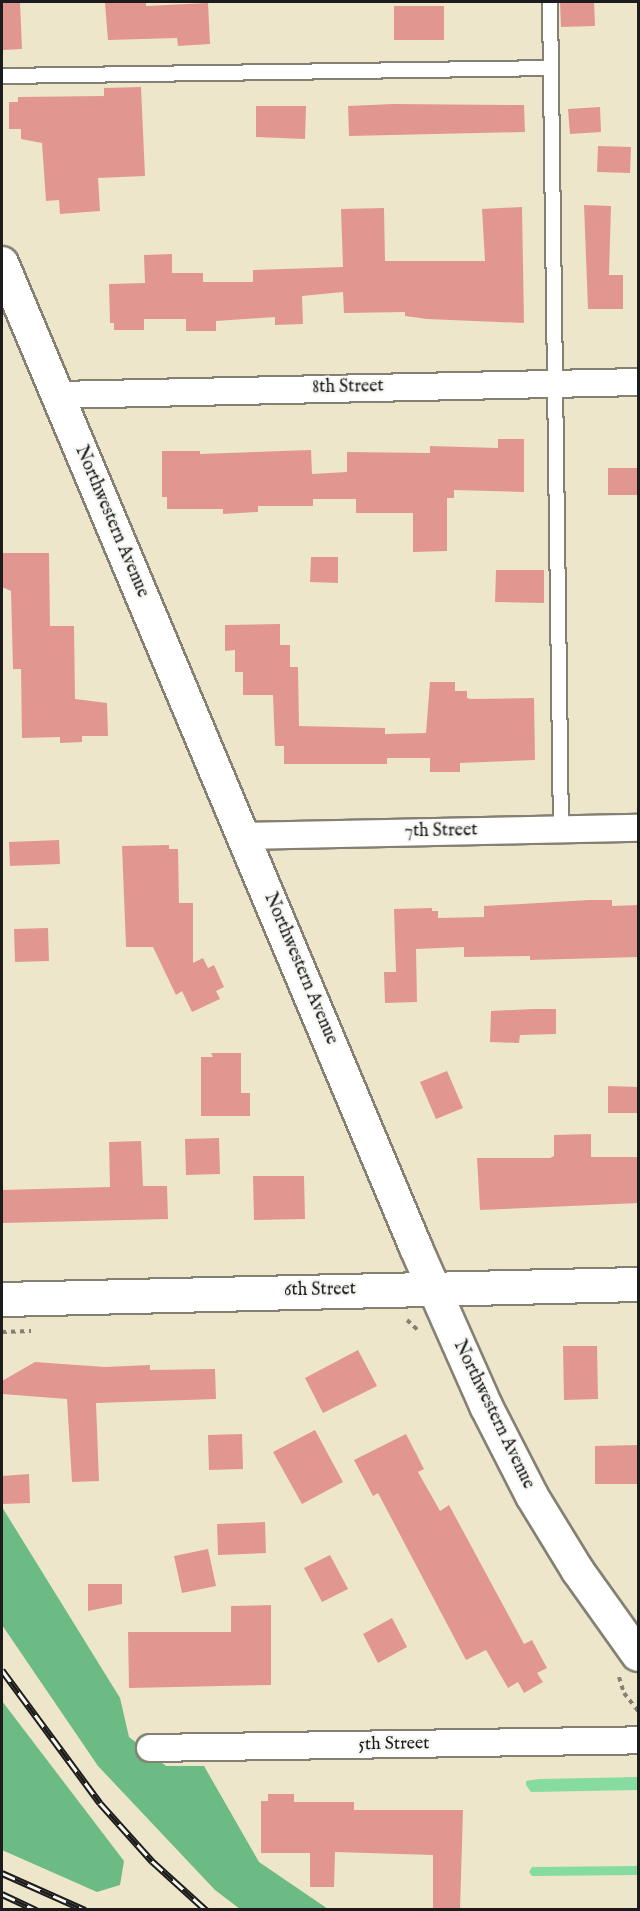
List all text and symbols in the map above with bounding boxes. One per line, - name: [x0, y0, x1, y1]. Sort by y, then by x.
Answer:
- street label: 8th Street: [312, 377, 384, 399]
- street label: Northwestern Avenue: [69, 443, 153, 601]
- street label: 7th Street: [404, 821, 478, 843]
- street label: Northwestern Avenue: [258, 890, 342, 1048]
- street label: 6th Street: [284, 1280, 356, 1302]
- street label: Northwestern Avenue: [448, 1337, 538, 1493]
- street label: 5th Street: [358, 1734, 430, 1756]

